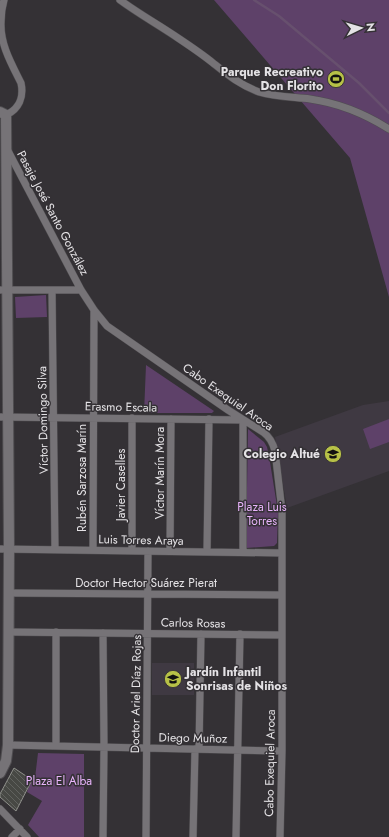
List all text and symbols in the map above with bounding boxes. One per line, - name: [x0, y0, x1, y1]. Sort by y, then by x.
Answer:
- north arrow: [341, 8, 381, 48]
- text: N: [363, 22, 379, 32]
- place label: Parque Recreativo Don Florito: [221, 63, 323, 95]
- sports icon: Parque Recreativo Don Florito: [326, 69, 346, 89]
- street label: Pasaje José Santo González: [12, 147, 94, 279]
- street label: Cabo Exequiel Aroca: [179, 359, 277, 435]
- street label: Víctor Domingo Silva: [33, 366, 53, 474]
- street label: Erasmo Escala: [85, 397, 158, 417]
- street label: Rubén Sarzosa Marín: [73, 424, 91, 532]
- street label: Víctor Marín Mora: [151, 426, 169, 519]
- school or university icon: Colegio Altué: [323, 444, 343, 464]
- place label: Colegio Altué: [243, 445, 320, 463]
- street label: Javier Caselles: [112, 449, 130, 523]
- park label: Plaza Luis Torres: [237, 498, 287, 530]
- street label: Luis Torres Araya: [98, 530, 184, 550]
- street label: Doctor Hector Suárez Pierat: [75, 574, 217, 592]
- street label: Carlos Rosas: [161, 613, 226, 633]
- street label: Doctor Ariel Díaz Rojas: [126, 635, 146, 753]
- place label: Jardín Infantil Sonrisas de Niños: [184, 663, 287, 695]
- school or university icon: Jardín Infantil Sonrisas de Niños: [163, 669, 183, 689]
- street label: Cabo Exequiel Aroca: [260, 709, 280, 817]
- street label: Diego Muñoz: [159, 728, 228, 748]
- park label: Plaza El Alba: [26, 772, 92, 790]

